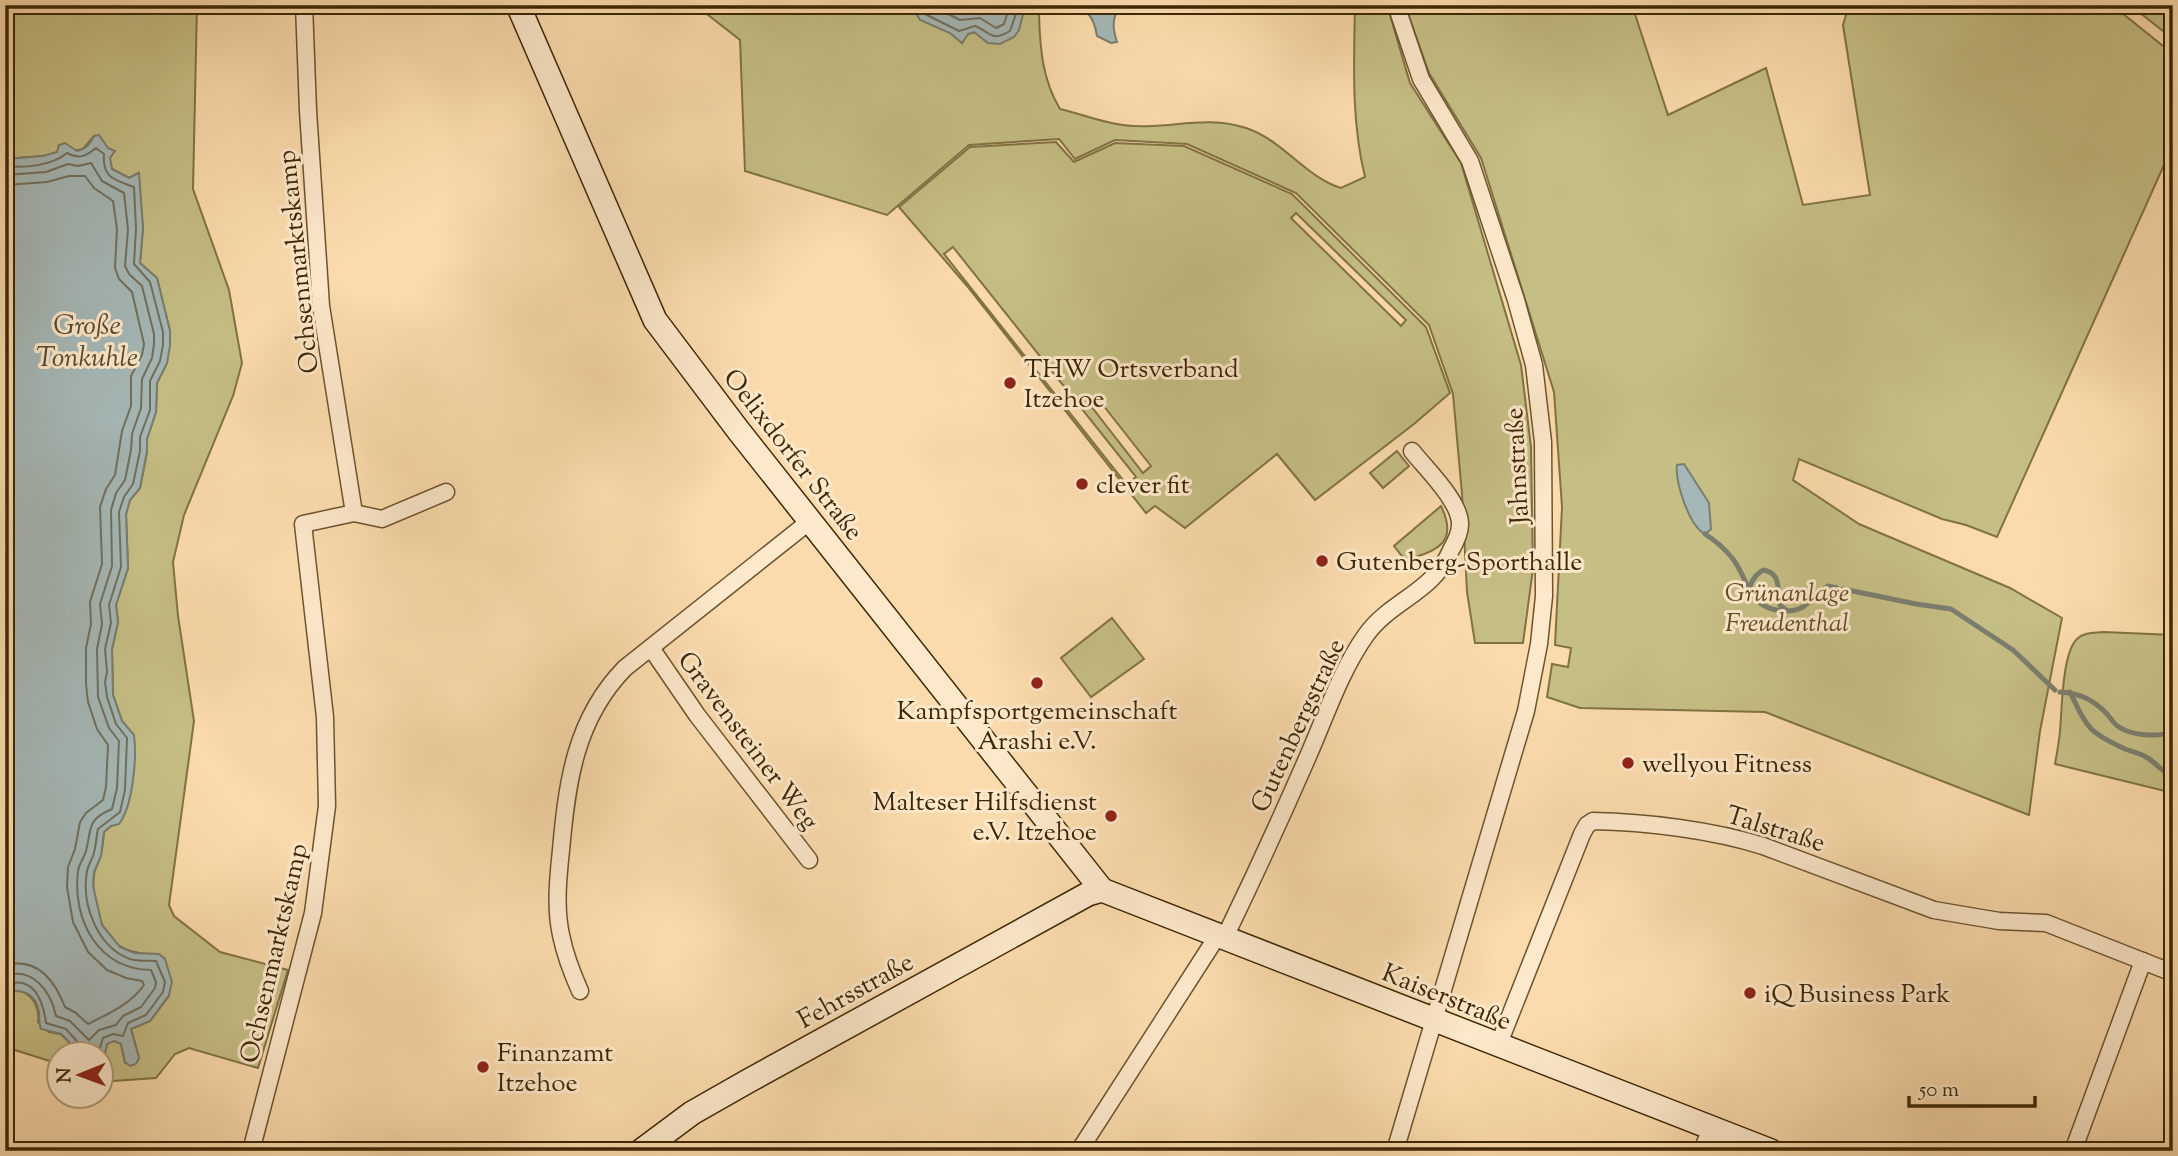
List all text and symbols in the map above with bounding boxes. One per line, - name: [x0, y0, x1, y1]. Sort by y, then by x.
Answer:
- street label: Ochsenmarktskamp: [269, 148, 330, 375]
- water label: Große Tonkuhle: [36, 307, 138, 379]
- place label: THW Ortsverband Itzehoe: [1024, 352, 1239, 419]
- street label: Oelixdorfer Straße: [713, 362, 871, 549]
- marker: THW Ortsverband Itzehoe: [1002, 375, 1018, 391]
- street label: Jahnstraße: [1497, 407, 1540, 527]
- place label: clever fit: [1096, 468, 1190, 505]
- marker: clever fit: [1074, 476, 1090, 492]
- place label: Gutenberg-Sporthalle: [1336, 545, 1582, 582]
- marker: Gutenberg-Sporthalle: [1314, 553, 1330, 569]
- park label: Grünanlage Freudenthal: [1725, 576, 1849, 643]
- street label: Gutenbergstraße: [1243, 633, 1356, 819]
- street label: Gravensteiner Weg: [667, 644, 827, 839]
- marker: Kampfsportgemeinschaft Arashi e.V.: [1029, 675, 1045, 691]
- place label: Kampfsportgemeinschaft Arashi e.V.: [897, 694, 1177, 761]
- place label: wellyou Fitness: [1642, 747, 1812, 784]
- marker: wellyou Fitness: [1620, 755, 1636, 771]
- place label: Malteser Hilfsdienst e.V. Itzehoe: [873, 785, 1097, 852]
- street label: Talstraße: [1721, 798, 1829, 863]
- marker: Malteser Hilfsdienst e.V. Itzehoe: [1103, 808, 1119, 824]
- street label: Ochsenmarktskamp: [232, 840, 319, 1067]
- street label: Fehrsstraße: [791, 945, 921, 1039]
- street label: Kaiserstraße: [1376, 956, 1516, 1041]
- place label: iQ Business Park: [1764, 977, 1950, 1014]
- marker: iQ Business Park: [1742, 985, 1758, 1001]
- place label: Finanzamt Itzehoe: [497, 1036, 613, 1103]
- north arrow: [46, 1040, 116, 1110]
- marker: Finanzamt Itzehoe: [475, 1059, 491, 1075]
- scale bar: [1909, 1065, 2035, 1109]
- text: N: [52, 1067, 79, 1083]
- text: 50 m: [1918, 1076, 1959, 1106]

